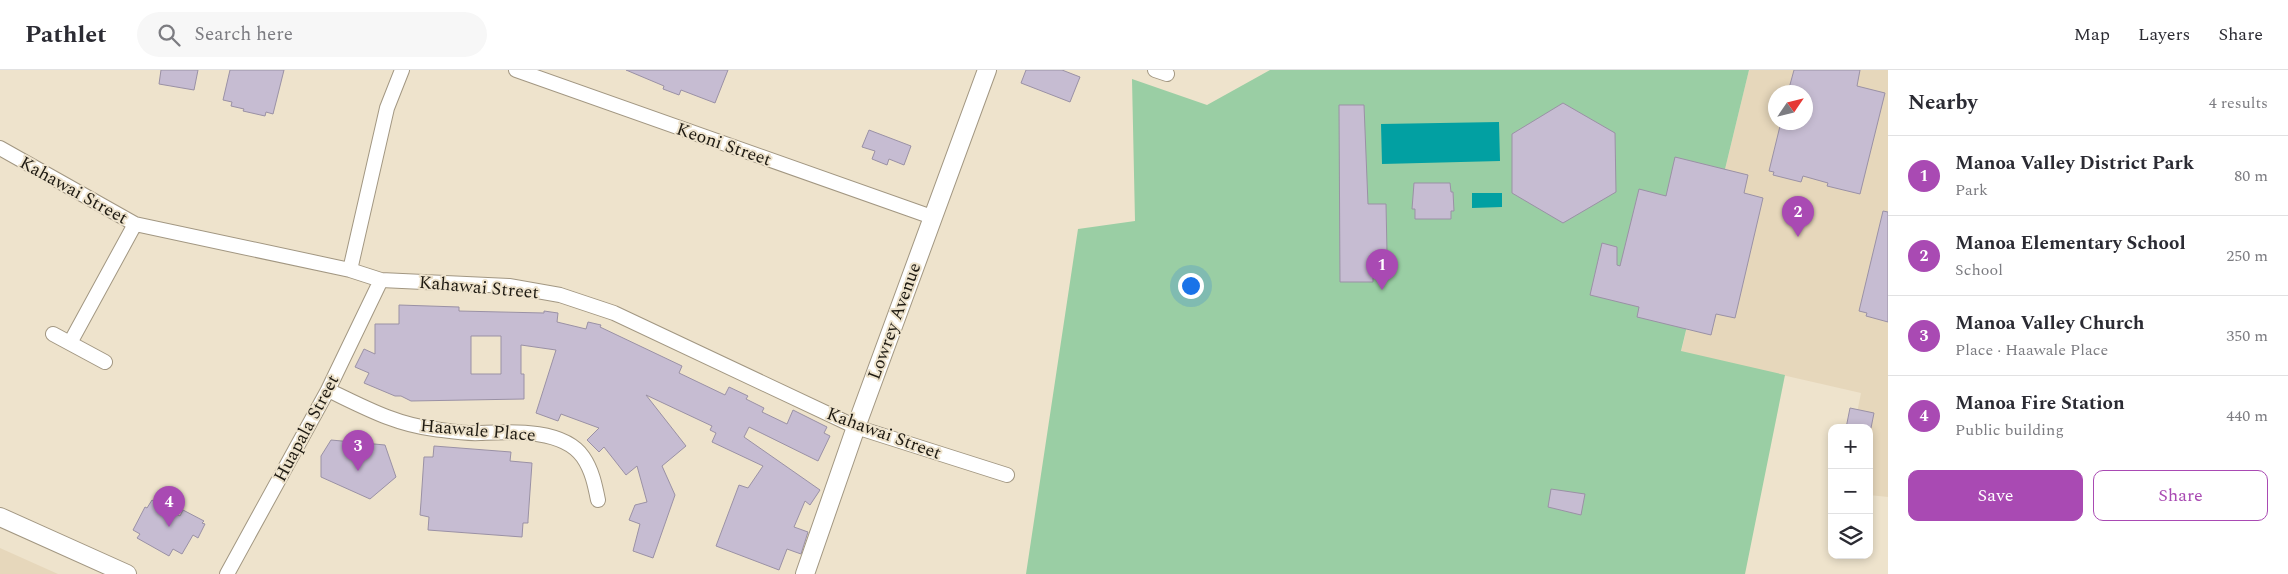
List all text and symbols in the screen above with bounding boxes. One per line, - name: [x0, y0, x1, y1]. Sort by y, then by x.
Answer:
- search box: [137, 12, 487, 57]
- text: Pathlet: [25, 17, 107, 53]
- text: Search here: [195, 20, 293, 49]
- icon: search: [155, 21, 183, 49]
- text: Map: [2074, 21, 2110, 48]
- text: Layers: [2138, 21, 2190, 48]
- text: Share: [2218, 21, 2263, 48]
- north arrow: [1768, 85, 1813, 130]
- text: Nearby: [1908, 87, 1978, 119]
- text: 4 results: [2209, 91, 2268, 115]
- street label: Keoni Street: [673, 116, 775, 173]
- street label: Kahawai Street: [15, 149, 133, 231]
- text: Manoa Valley District Park: [1955, 149, 2194, 178]
- text: 1: [1920, 164, 1928, 188]
- text: 80 m: [2234, 164, 2268, 188]
- text: Park: [1955, 178, 1988, 202]
- pin: 2: [1782, 196, 1814, 237]
- text: Manoa Elementary School: [1955, 229, 2186, 258]
- text: 2: [1920, 244, 1928, 268]
- text: 250 m: [2226, 244, 2268, 268]
- pin: 1: [1366, 249, 1398, 290]
- text: School: [1955, 258, 2003, 282]
- street label: Lowrey Avenue: [861, 259, 928, 384]
- street label: Kahawai Street: [418, 269, 540, 306]
- your location: [1178, 273, 1204, 299]
- text: Manoa Valley Church: [1955, 309, 2145, 338]
- text: 3: [1920, 324, 1928, 348]
- text: 350 m: [2226, 324, 2268, 348]
- text: Place · Haawale Place: [1955, 338, 2108, 362]
- street label: Huapala Street: [267, 370, 346, 487]
- text: Manoa Fire Station: [1955, 389, 2125, 418]
- street label: Kahawai Street: [823, 400, 945, 467]
- text: 4: [1920, 404, 1928, 428]
- text: 440 m: [2226, 404, 2268, 428]
- street label: Haawale Place: [419, 412, 537, 449]
- text: Public building: [1955, 418, 2064, 442]
- map controls: [1828, 424, 1873, 559]
- button: +: [1828, 424, 1873, 469]
- pin: 3: [342, 430, 374, 471]
- button: −: [1828, 469, 1873, 514]
- button: Save: [1908, 470, 2083, 521]
- button: Share: [2093, 470, 2268, 521]
- pin: 4: [153, 486, 185, 527]
- button: layers: [1828, 514, 1873, 559]

